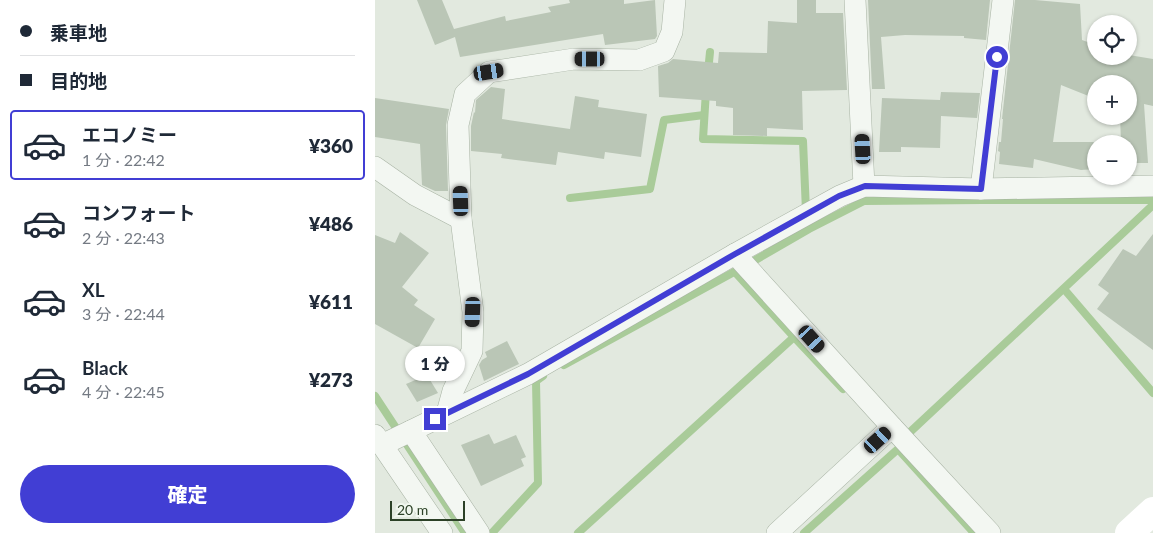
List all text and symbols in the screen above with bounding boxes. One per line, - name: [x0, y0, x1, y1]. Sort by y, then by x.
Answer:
- map controls: [1087, 15, 1137, 185]
- button: locate: [1087, 15, 1137, 65]
- text: 乗車地: [50, 21, 107, 44]
- route start: [986, 46, 1008, 68]
- car: [575, 52, 605, 67]
- car: [473, 62, 504, 82]
- text: 目的地: [50, 69, 107, 92]
- button: +: [1087, 75, 1137, 125]
- icon: car: [22, 123, 67, 168]
- text: エコノミー: [82, 123, 177, 146]
- text: ¥360: [309, 134, 353, 157]
- car: [854, 134, 871, 164]
- button: −: [1087, 135, 1137, 185]
- text: 1 分 · 22:42: [82, 150, 165, 169]
- car: [452, 186, 469, 216]
- icon: car: [22, 201, 67, 246]
- text: コンフォート: [82, 201, 195, 224]
- text: ¥486: [309, 212, 353, 235]
- text: 2 分 · 22:43: [82, 228, 165, 247]
- text: XL: [82, 278, 105, 301]
- icon: car: [22, 279, 67, 324]
- text: ¥611: [309, 290, 353, 313]
- car: [464, 297, 481, 327]
- text: 3 分 · 22:44: [82, 304, 165, 323]
- car: [796, 323, 827, 355]
- callout: 1 分: [405, 346, 465, 382]
- text: 1 分: [421, 354, 449, 373]
- text: Black: [82, 356, 128, 379]
- icon: car: [22, 357, 67, 402]
- text: ¥273: [309, 368, 353, 391]
- text: 4 分 · 22:45: [82, 382, 165, 401]
- route end: [424, 408, 446, 430]
- car: [861, 424, 894, 456]
- button: 確定: [20, 465, 355, 523]
- scale bar: [390, 498, 465, 521]
- text: 20 m: [397, 501, 428, 518]

